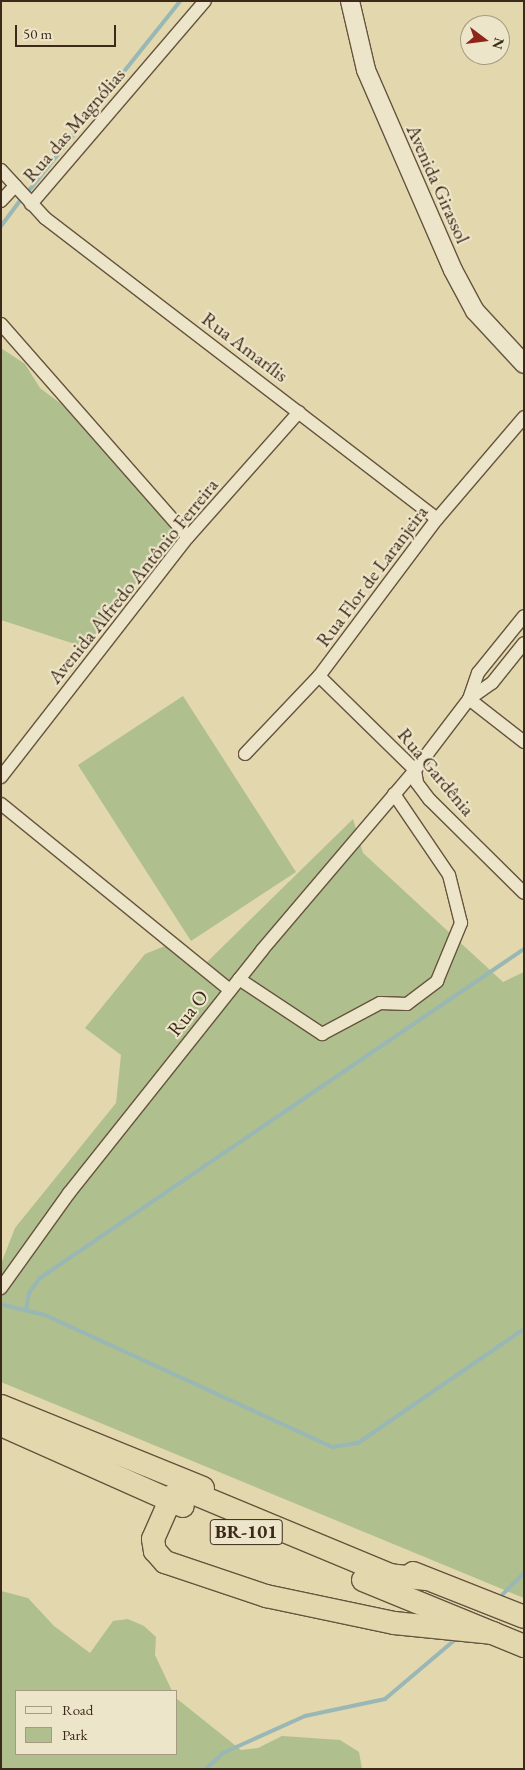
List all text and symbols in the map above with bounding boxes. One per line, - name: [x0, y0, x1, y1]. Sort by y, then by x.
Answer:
- scale bar: [18, 15, 119, 47]
- north arrow: [460, 15, 510, 65]
- text: 50 m: [23, 24, 52, 43]
- text: N: [488, 36, 509, 51]
- street label: Rua das Magnólias: [18, 63, 130, 187]
- street label: Avenida Girassol: [401, 121, 475, 247]
- street label: Rua Amarílis: [197, 307, 293, 387]
- street label: Avenida Alfredo Antônio Ferreira: [43, 473, 223, 689]
- street label: Rua Flor de Laranjeira: [311, 500, 433, 652]
- street label: Rua Gardênia: [392, 723, 480, 821]
- street label: Rua O: [163, 985, 213, 1041]
- road number: BR-101: [210, 1515, 282, 1548]
- legend: [15, 1690, 178, 1755]
- text: Road: [62, 1700, 93, 1719]
- text: Park: [62, 1725, 88, 1744]

